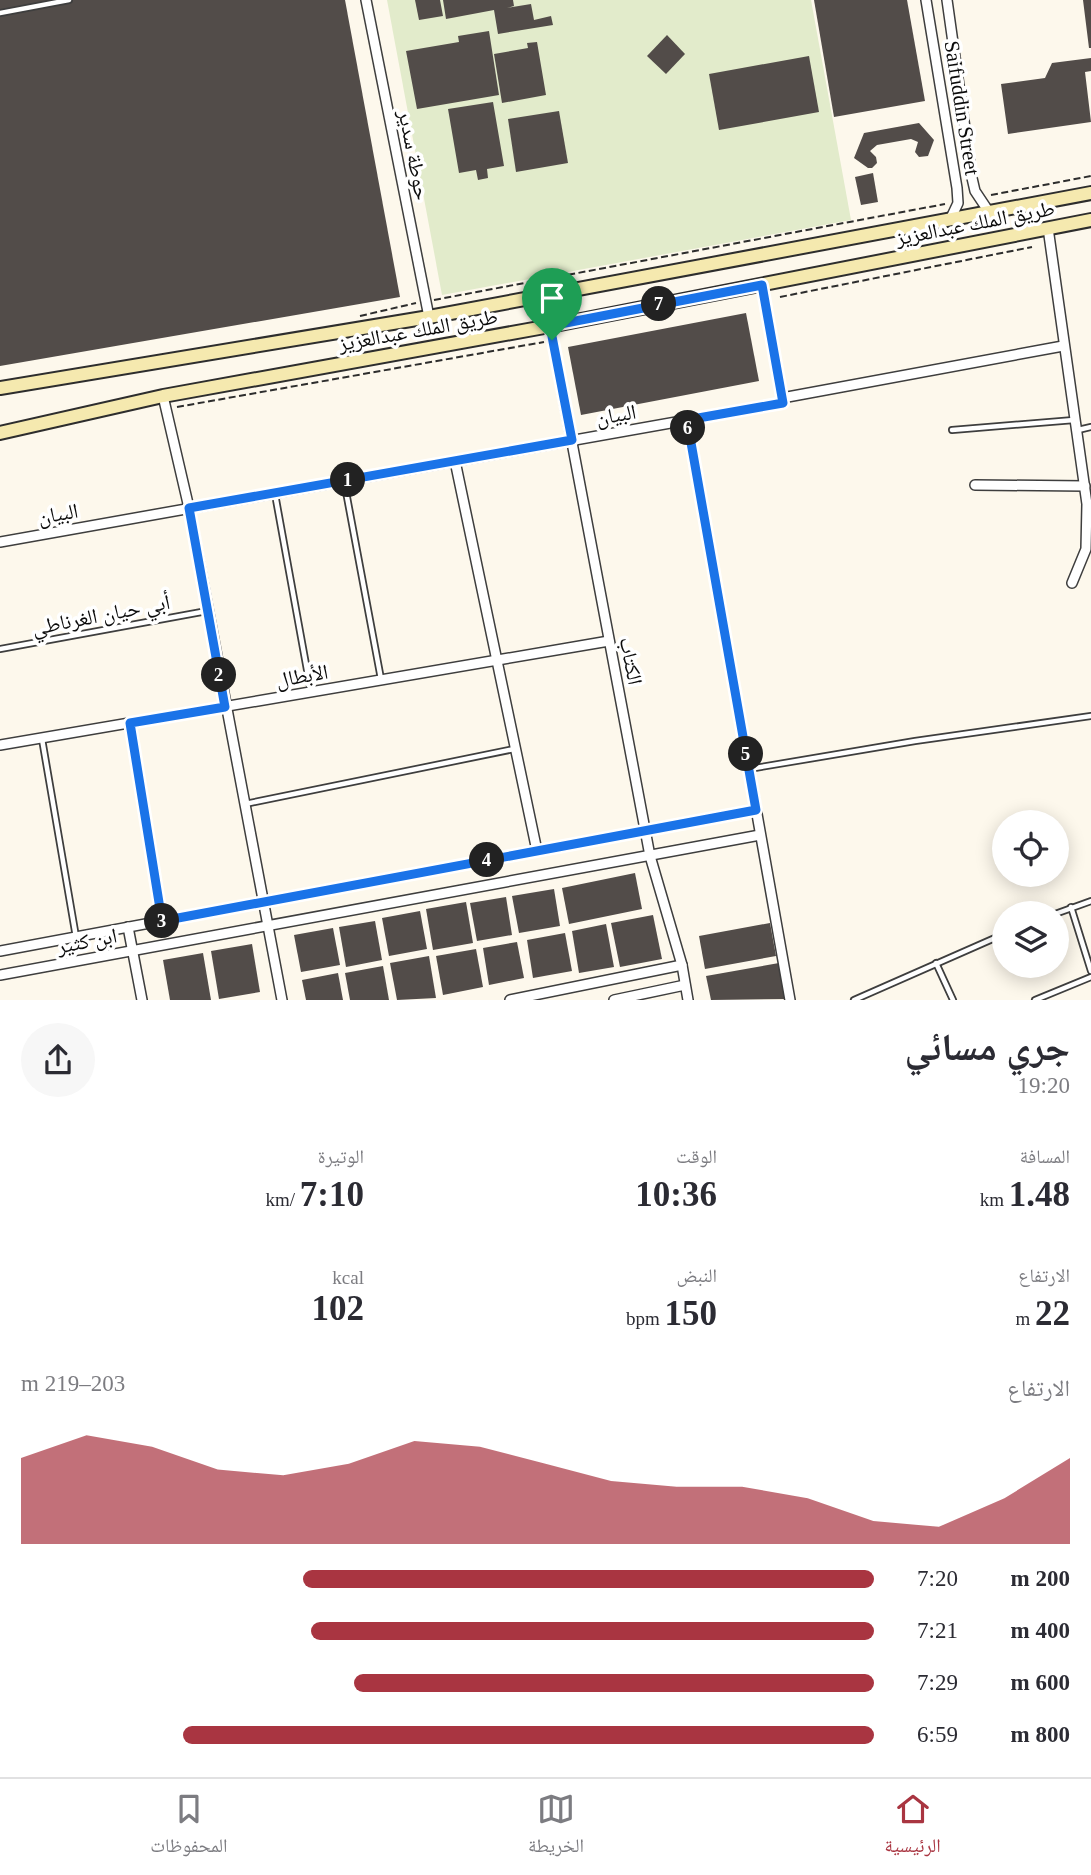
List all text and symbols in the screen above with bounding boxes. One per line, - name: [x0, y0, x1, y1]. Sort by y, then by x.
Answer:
- street label: Saifuddin Street: [940, 39, 985, 177]
- street label: حوطة سدير: [393, 107, 434, 202]
- street label: طريق الملك عبدالعزيز: [893, 196, 1057, 251]
- pin: [522, 268, 582, 340]
- icon: arrive: [533, 279, 571, 317]
- pin: 7: [642, 286, 676, 322]
- text: 7: [654, 293, 663, 314]
- street label: طريق الملك عبدالعزيز: [336, 304, 500, 357]
- street label: البيان: [594, 400, 638, 430]
- pin: 6: [670, 410, 706, 446]
- text: 6: [683, 417, 692, 438]
- pin: 1: [330, 462, 366, 498]
- text: 1: [343, 469, 352, 490]
- street label: البيان: [36, 499, 80, 529]
- street label: أبي حيان الغرناطي: [30, 589, 173, 644]
- street label: الكتاب: [615, 635, 647, 687]
- pin: 2: [202, 658, 236, 692]
- street label: الأبطال: [274, 660, 330, 692]
- text: 2: [214, 664, 223, 685]
- pin: 5: [728, 736, 764, 772]
- text: 5: [741, 743, 750, 764]
- map controls: [992, 810, 1069, 978]
- button: locate: [992, 810, 1069, 887]
- pin: 4: [470, 842, 504, 878]
- text: 4: [482, 849, 491, 870]
- button: layers: [992, 901, 1069, 978]
- pin: 3: [144, 904, 180, 939]
- text: 3: [157, 910, 166, 931]
- street label: ابن كثير: [54, 923, 119, 960]
- button: share: [21, 1023, 95, 1097]
- text: جري مسائي: [905, 1026, 1070, 1068]
- text: 19:20: [1018, 1073, 1070, 1098]
- text: الوتيرة: [318, 1146, 364, 1167]
- text: الوقت: [676, 1146, 717, 1167]
- text: المسافة: [1020, 1146, 1070, 1167]
- text: 7:10: [300, 1175, 364, 1214]
- text: 10:36: [635, 1175, 717, 1214]
- text: 1.48: [1009, 1175, 1070, 1214]
- text: /km: [266, 1189, 300, 1210]
- text: km: [980, 1189, 1009, 1210]
- text: النبض: [676, 1265, 717, 1286]
- text: الارتفاع: [1018, 1265, 1070, 1286]
- text: kcal: [332, 1267, 364, 1288]
- text: 102: [312, 1289, 364, 1328]
- text: 150: [665, 1294, 717, 1333]
- text: 22: [1035, 1294, 1070, 1333]
- text: bpm: [626, 1308, 665, 1329]
- text: m: [1015, 1308, 1035, 1329]
- text: 203–219 m: [21, 1371, 125, 1396]
- text: الارتفاع: [1007, 1376, 1070, 1401]
- text: 7:20: [917, 1566, 958, 1591]
- text: 200 m: [1011, 1566, 1070, 1591]
- text: 7:21: [917, 1618, 958, 1643]
- text: 400 m: [1011, 1618, 1070, 1643]
- text: 7:29: [917, 1670, 958, 1695]
- text: 600 m: [1011, 1670, 1070, 1695]
- text: 6:59: [917, 1722, 958, 1747]
- text: 800 m: [1011, 1722, 1070, 1747]
- tab: المحفوظات: [150, 1790, 228, 1864]
- tab: الخريطة: [528, 1790, 584, 1864]
- tab: الرئيسية: [884, 1790, 941, 1864]

